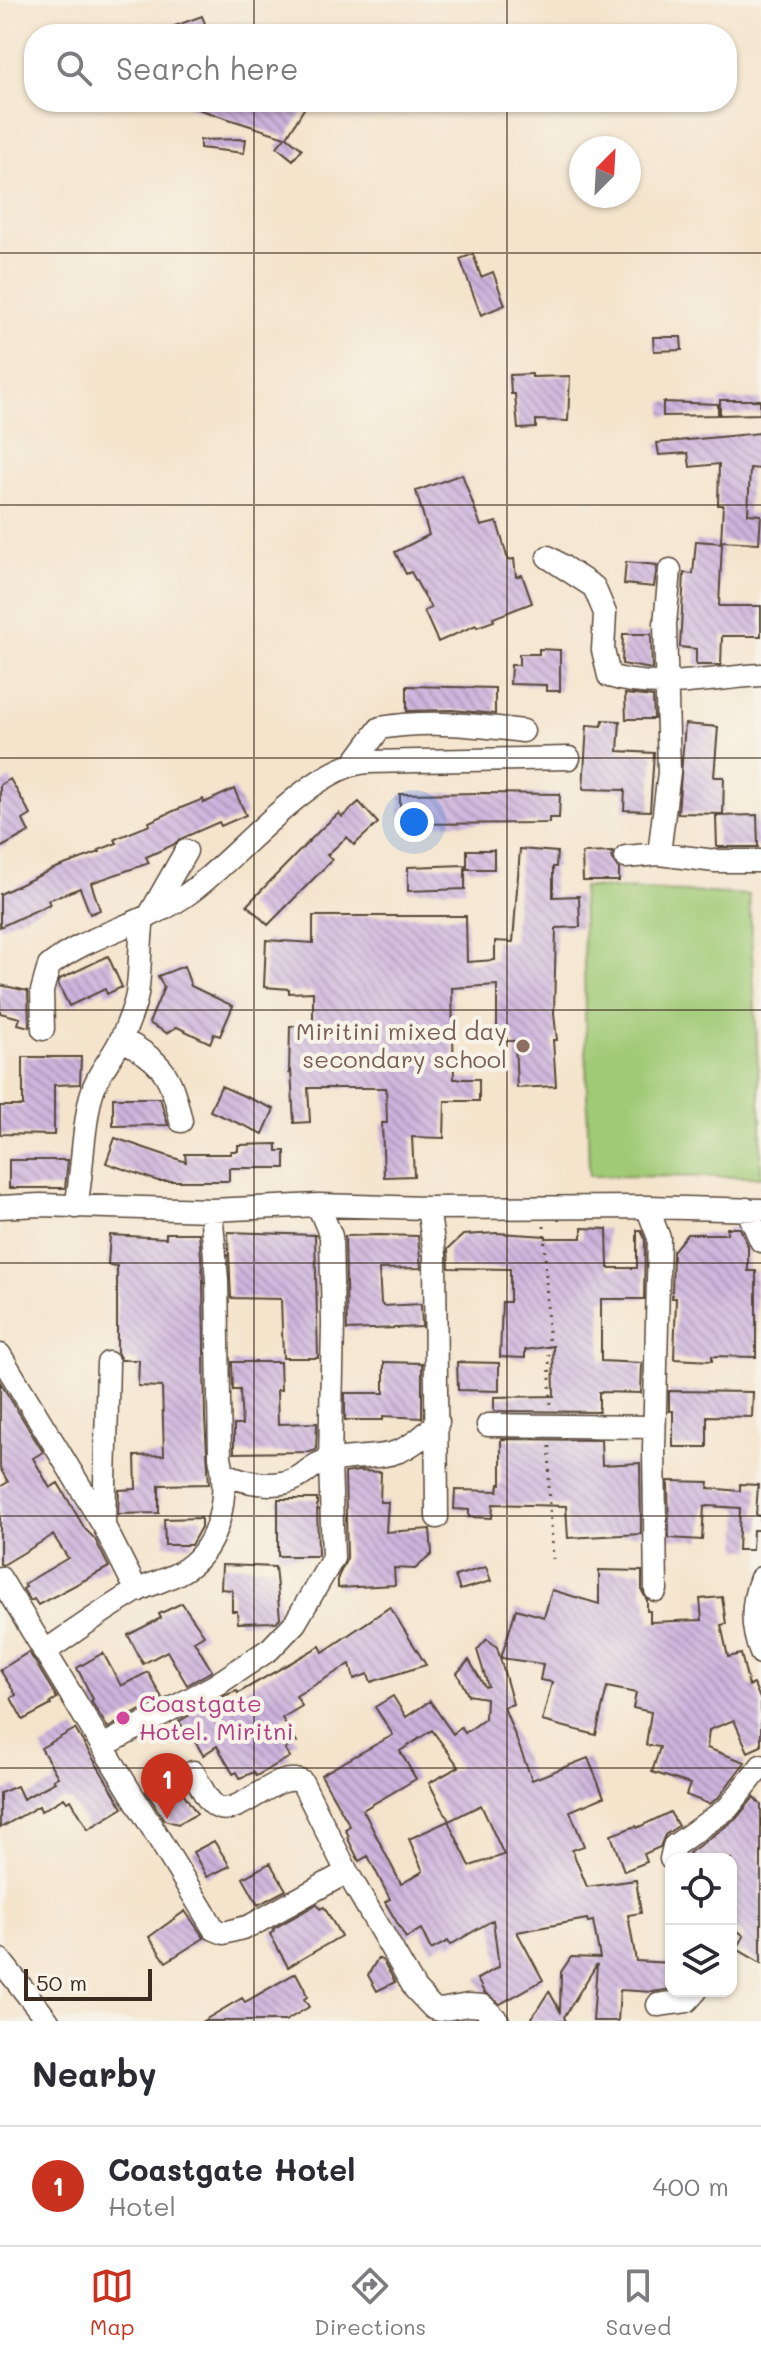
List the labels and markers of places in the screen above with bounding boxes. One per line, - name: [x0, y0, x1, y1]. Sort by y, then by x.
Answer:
- place label: Miritini mixed day secondary school: [296, 1015, 507, 1074]
- marker: Miritini mixed day secondary school: [514, 1037, 532, 1055]
- place label: Coastgate Hotel. Miritni: [139, 1687, 294, 1746]
- marker: Coastgate Hotel. Miritni: [114, 1709, 132, 1727]
- pin: 1: [141, 1753, 193, 1819]

